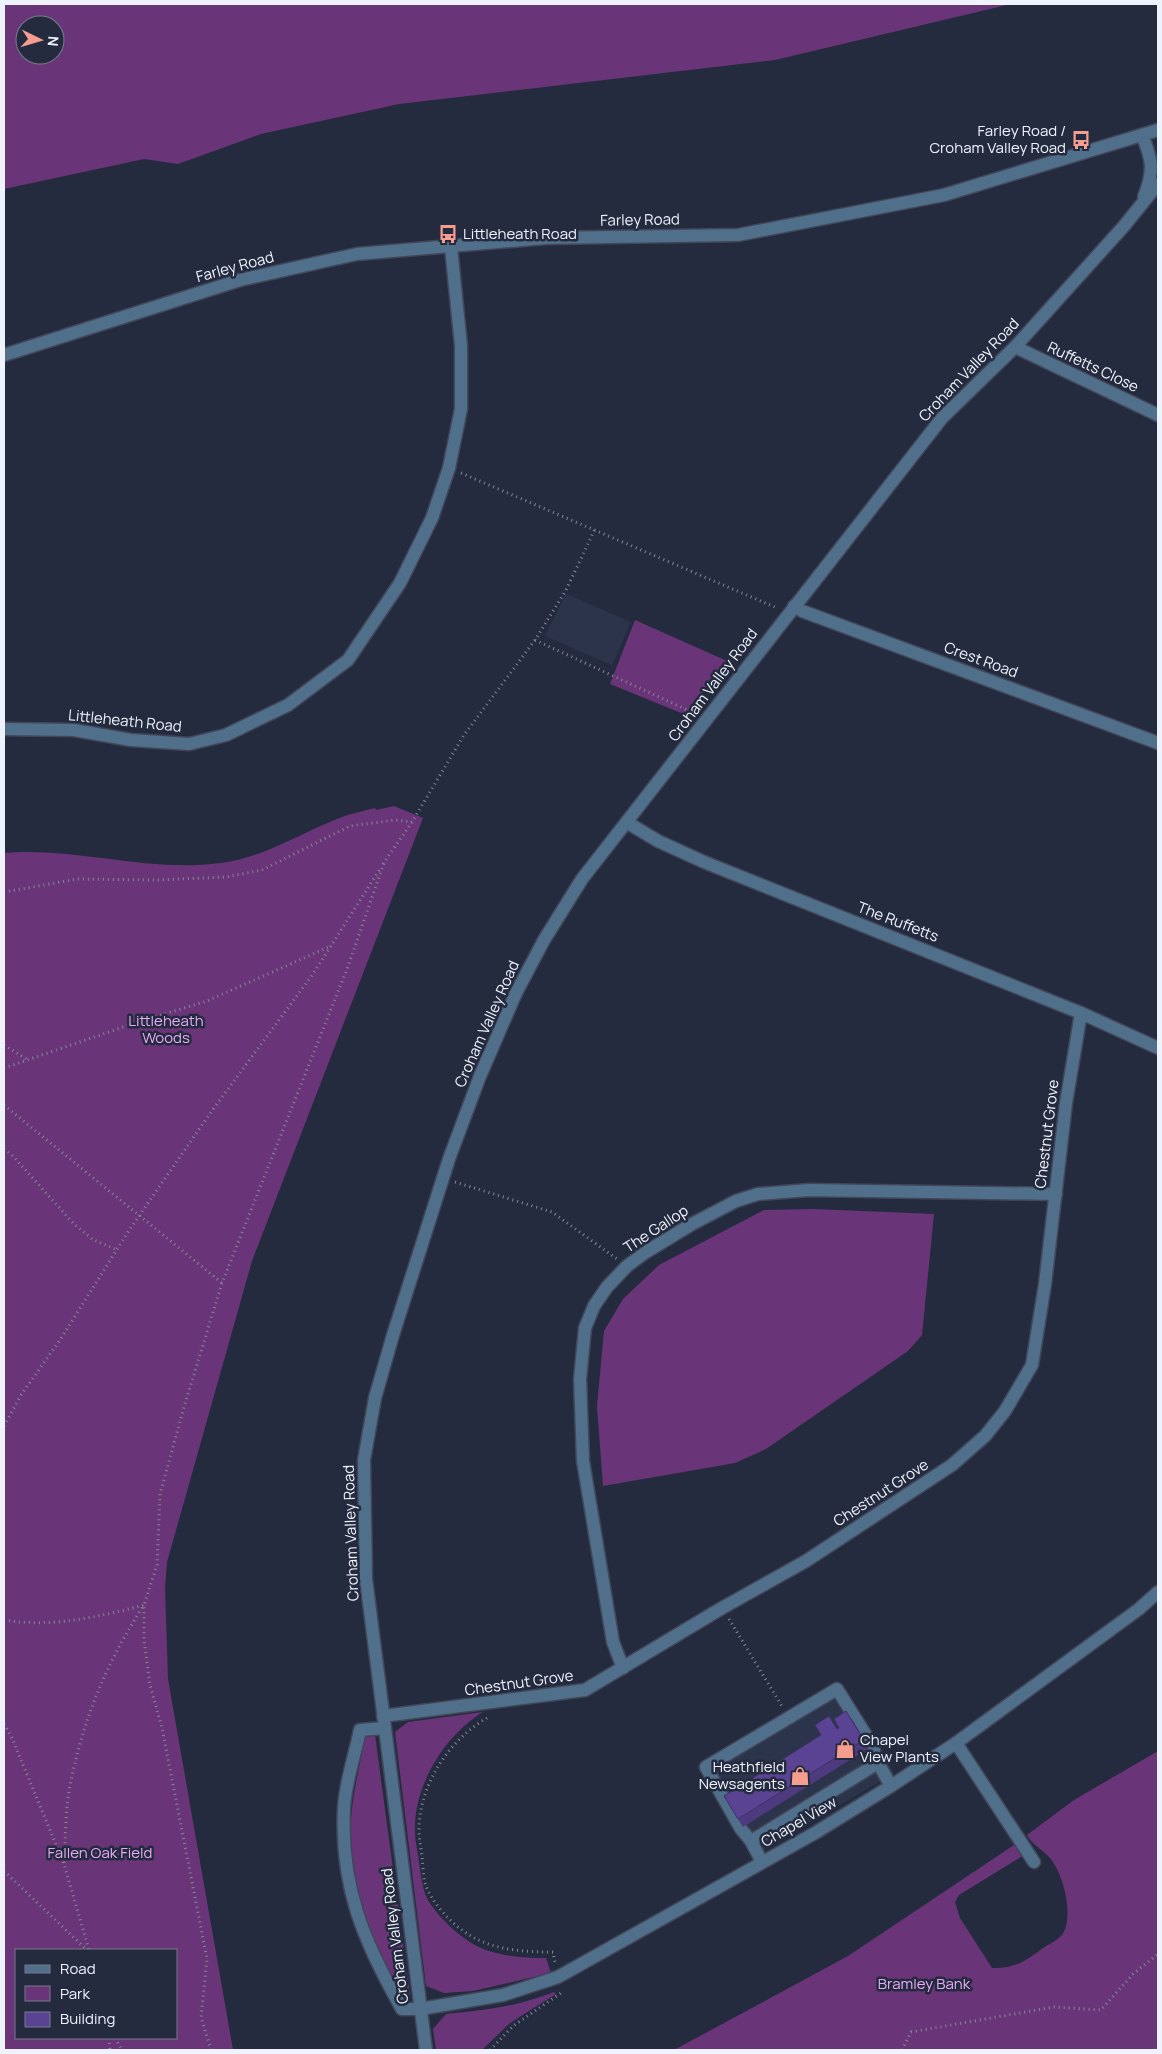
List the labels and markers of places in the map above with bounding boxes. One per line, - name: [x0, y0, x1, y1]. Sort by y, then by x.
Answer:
- place label: Farley Road / Croham Valley Road: [929, 120, 1066, 158]
- bus stop icon: Farley Road / Croham Valley Road: [1070, 129, 1092, 151]
- bus stop icon: Littleheath Road: [437, 223, 459, 245]
- place label: Littleheath Road: [463, 223, 577, 244]
- place label: Chapel View Plants: [860, 1729, 939, 1767]
- shop icon: Chapel View Plants: [834, 1738, 856, 1760]
- place label: Heathfield Newsagents: [699, 1756, 785, 1794]
- shop icon: Heathfield Newsagents: [789, 1765, 811, 1787]

